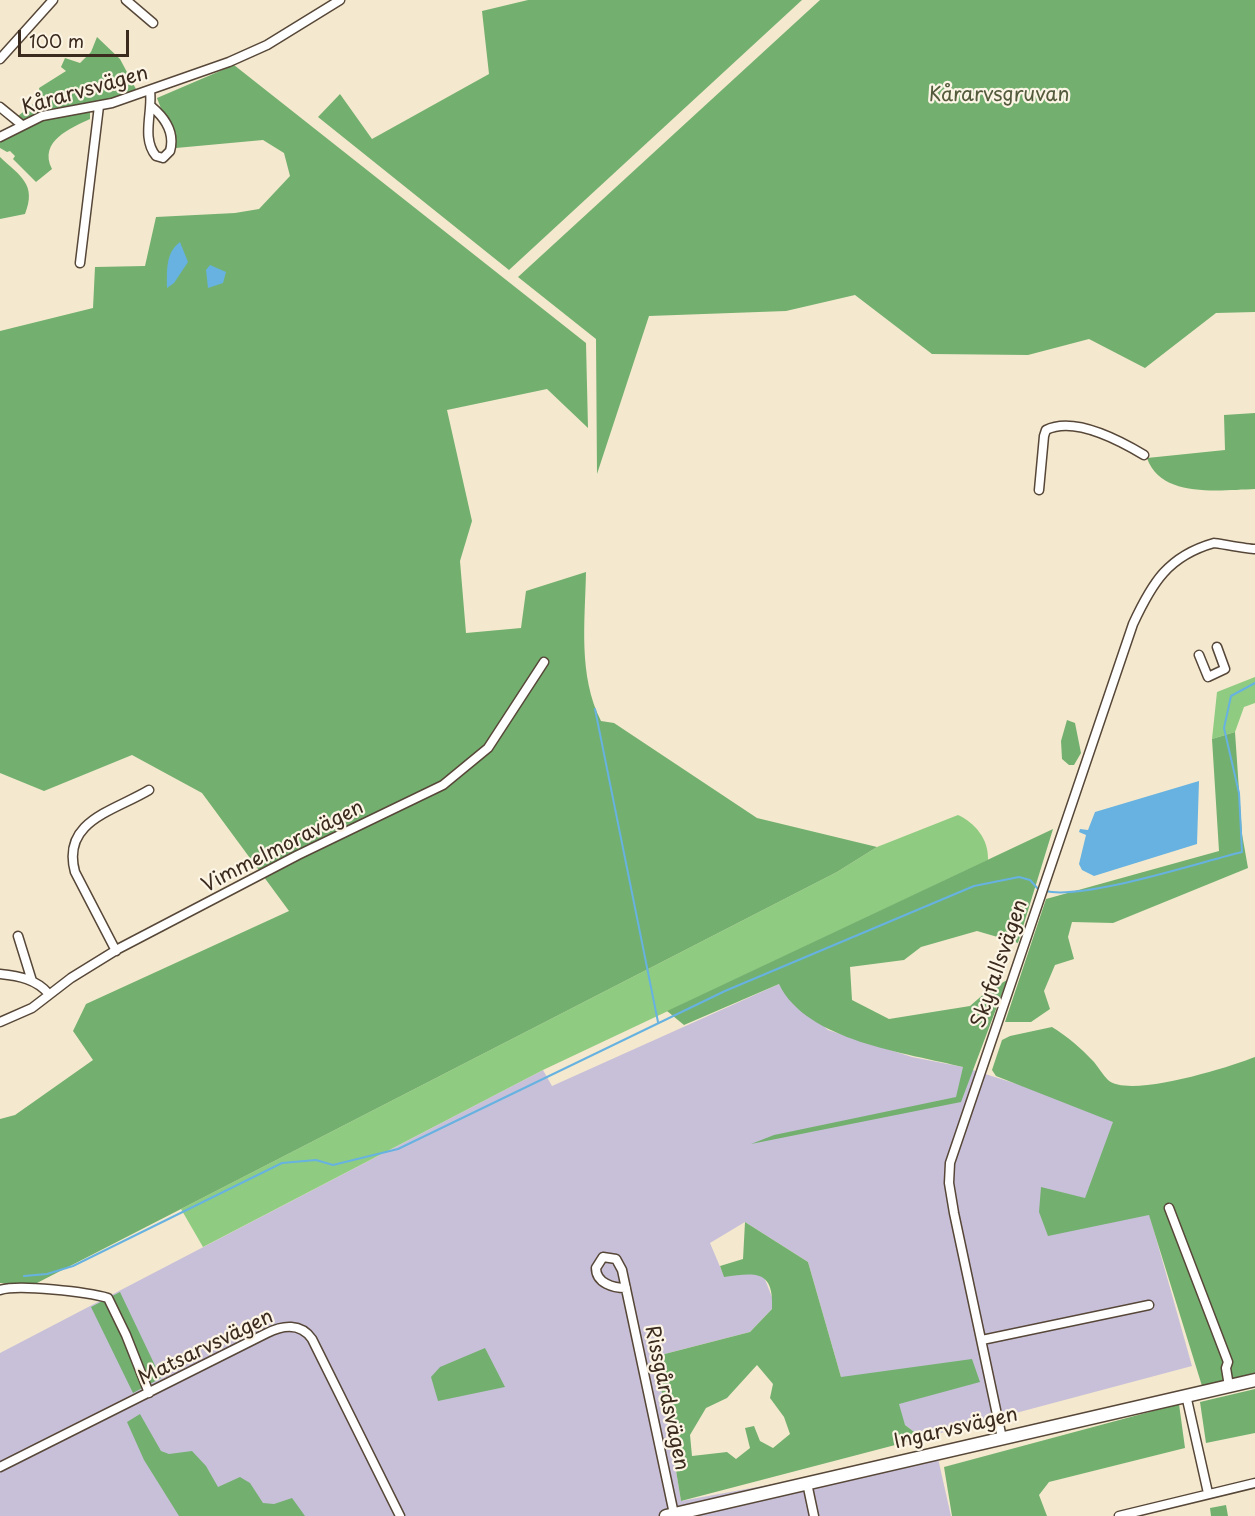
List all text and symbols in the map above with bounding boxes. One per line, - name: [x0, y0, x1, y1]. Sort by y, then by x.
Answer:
- scale bar: [21, 18, 132, 56]
- text: 100 m: [29, 27, 84, 54]
- street label: Kårarvsvägen: [19, 61, 151, 121]
- park label: Kårarvsgruvan: [928, 83, 1070, 107]
- street label: Vimmelmoravägen: [198, 796, 368, 898]
- street label: Skyfallsvägen: [967, 897, 1033, 1031]
- street label: Matsarvsvägen: [135, 1305, 277, 1391]
- street label: Rissgårdsvägen: [639, 1323, 693, 1473]
- street label: Ingarvsvägen: [892, 1403, 1020, 1455]

